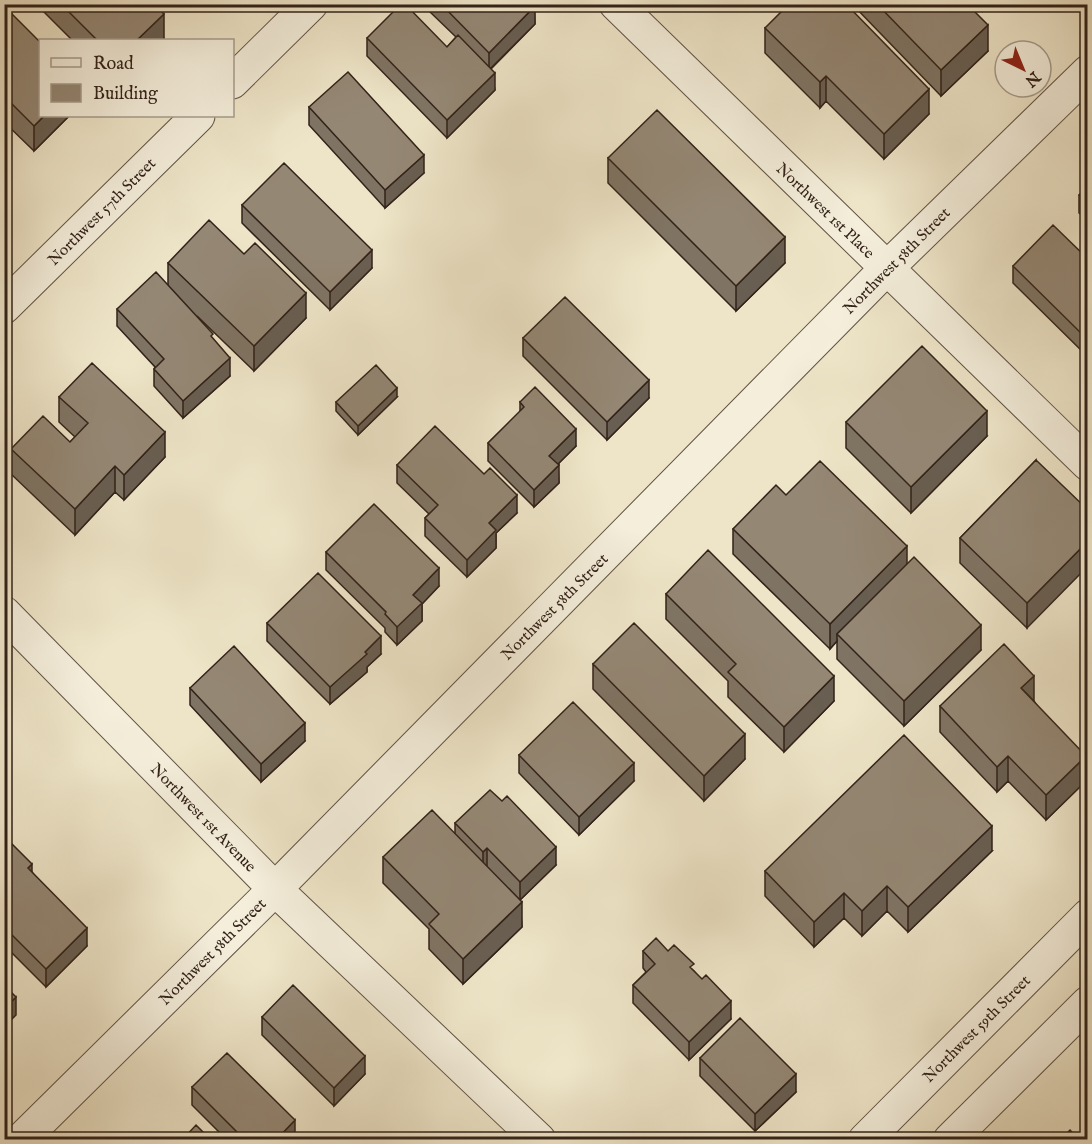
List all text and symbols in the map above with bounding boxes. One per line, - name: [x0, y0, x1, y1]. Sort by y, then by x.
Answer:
- legend: [39, 39, 234, 117]
- north arrow: [993, 39, 1053, 99]
- text: Road: [93, 53, 134, 76]
- text: N: [1020, 66, 1044, 91]
- text: Building: [93, 83, 158, 106]
- street label: Northwest 57th Street: [44, 154, 161, 271]
- street label: Northwest 1st Place: [771, 159, 878, 264]
- street label: Northwest 58th Street: [840, 203, 956, 319]
- street label: Northwest 58th Street: [498, 549, 614, 665]
- street label: Northwest 1st Avenue: [146, 760, 260, 877]
- street label: Northwest 58th Street: [156, 894, 272, 1010]
- street label: Northwest 59th Street: [919, 971, 1036, 1087]

